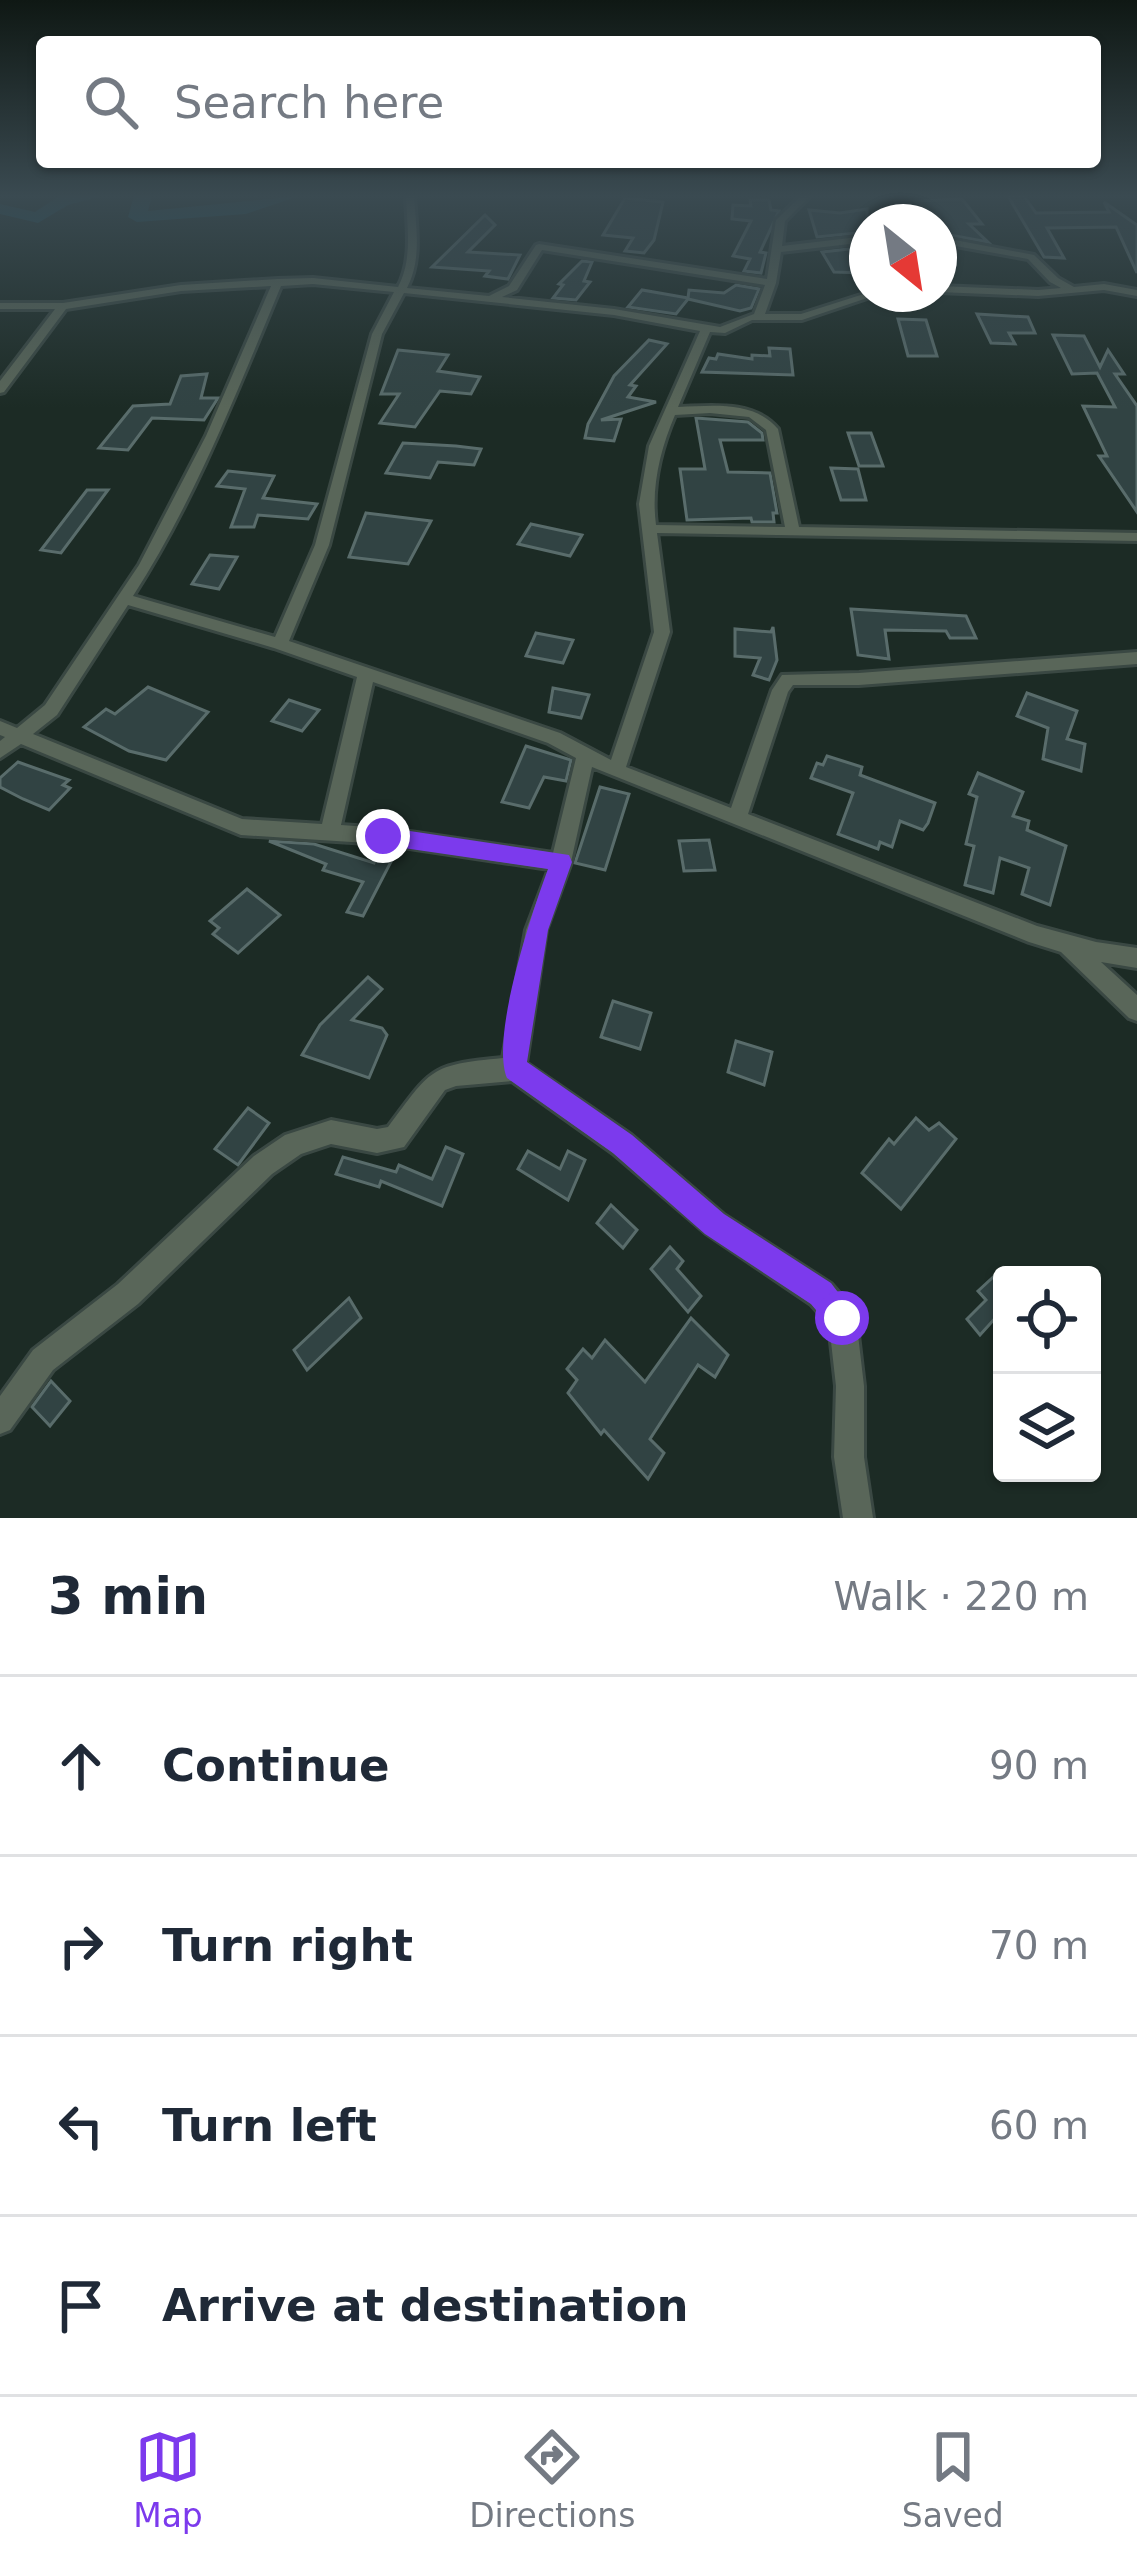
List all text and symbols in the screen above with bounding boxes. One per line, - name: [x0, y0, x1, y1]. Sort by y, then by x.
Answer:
- search box: [36, 36, 1101, 168]
- icon: search: [78, 69, 144, 135]
- text: Search here: [174, 76, 444, 129]
- north arrow: [849, 204, 957, 312]
- route end: [356, 809, 410, 863]
- map controls: [993, 1266, 1101, 1482]
- button: locate: [993, 1266, 1101, 1374]
- route start: [815, 1291, 869, 1345]
- button: layers: [993, 1374, 1101, 1482]
- text: 3 min: [48, 1567, 208, 1626]
- text: Walk · 220 m: [834, 1574, 1089, 1619]
- icon: ahead: [48, 1733, 114, 1799]
- text: Continue: [162, 1739, 390, 1792]
- text: 90 m: [989, 1743, 1089, 1788]
- icon: right: [48, 1913, 114, 1979]
- text: Turn right: [162, 1919, 413, 1972]
- text: 70 m: [989, 1923, 1089, 1968]
- icon: left: [48, 2093, 114, 2159]
- text: Turn left: [162, 2099, 377, 2152]
- text: 60 m: [989, 2103, 1089, 2148]
- icon: arrive: [48, 2273, 114, 2339]
- text: Arrive at destination: [162, 2279, 688, 2332]
- tab: Map: [133, 2424, 203, 2535]
- tab: Directions: [469, 2424, 635, 2535]
- tab: Saved: [902, 2424, 1004, 2535]

